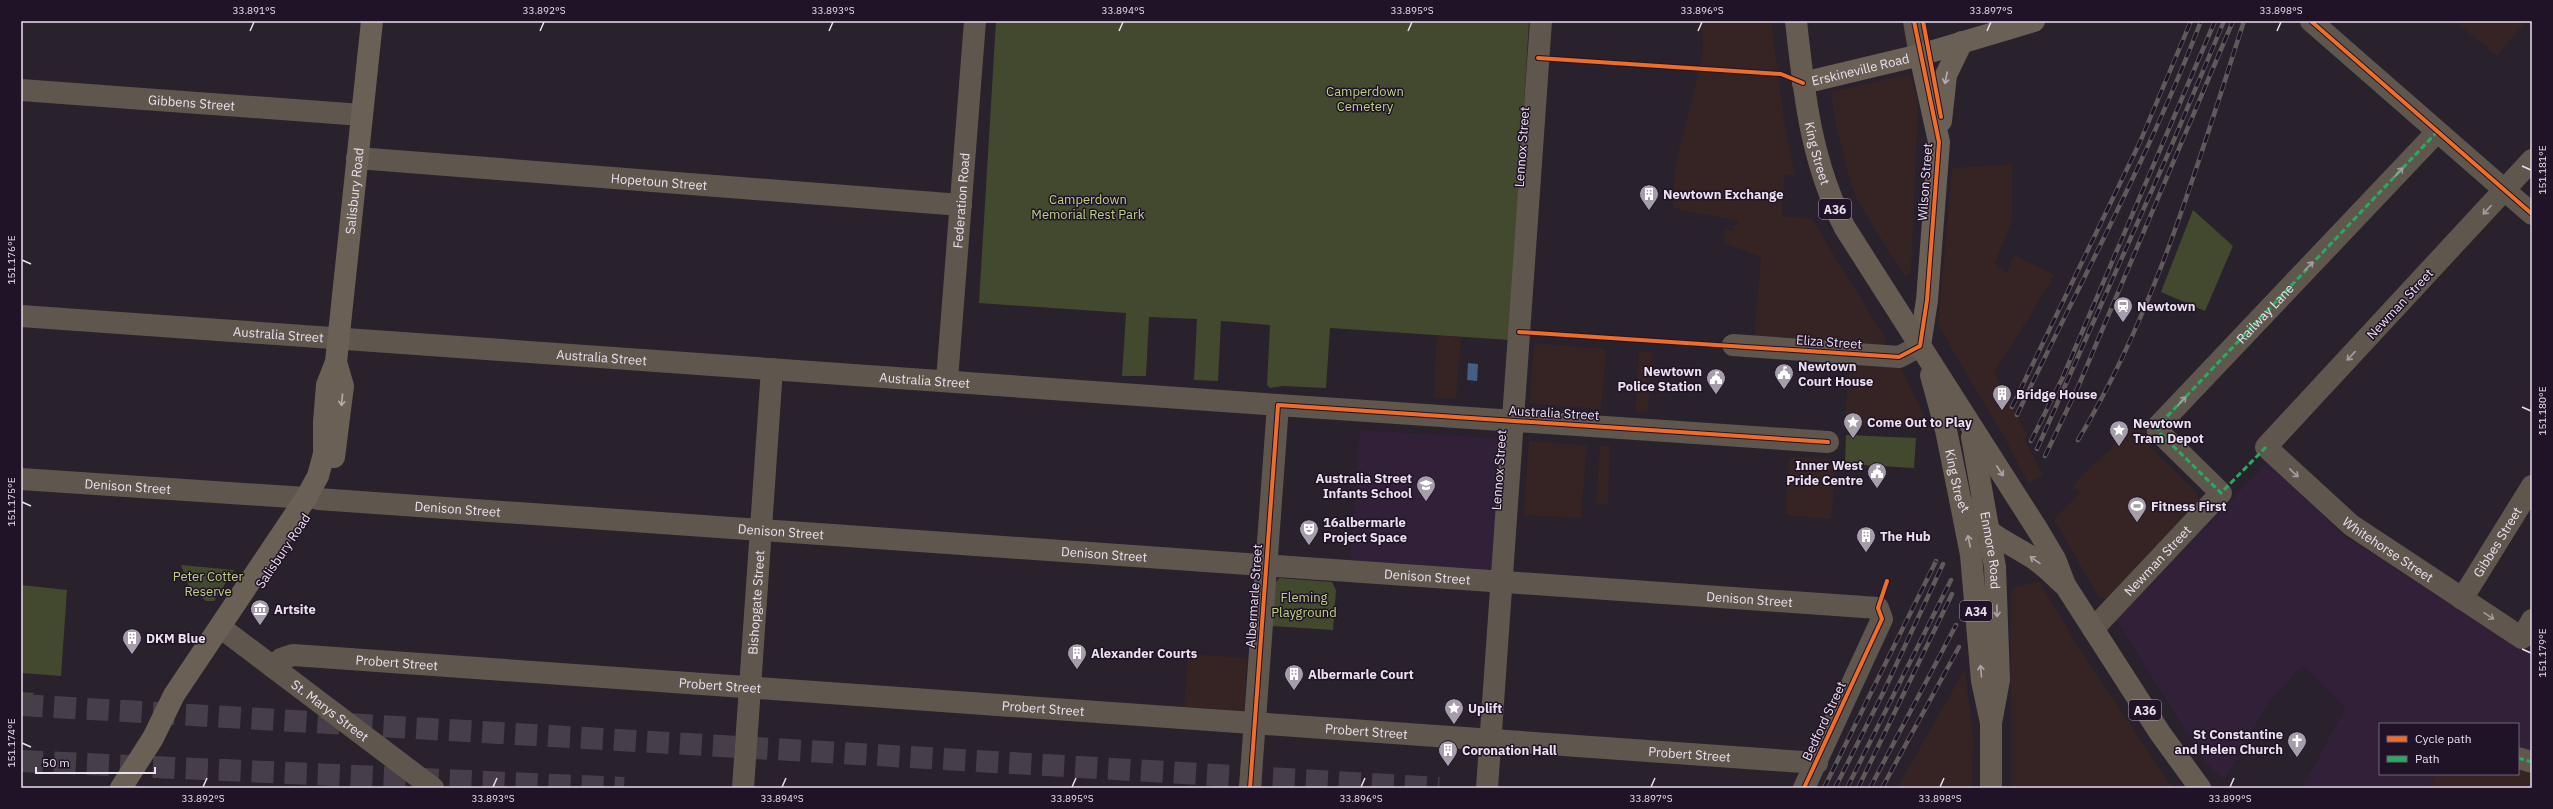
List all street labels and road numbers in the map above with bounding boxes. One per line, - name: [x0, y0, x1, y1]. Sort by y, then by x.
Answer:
- street label: Erskineville Road: [1810, 49, 1911, 89]
- street label: Gibbens Street: [148, 91, 236, 114]
- street label: Lennox Street: [1511, 106, 1533, 188]
- street label: King Street: [1801, 120, 1834, 187]
- street label: Wilson Street: [1914, 142, 1936, 222]
- street label: Salisbury Road: [341, 147, 367, 235]
- street label: Federation Road: [949, 152, 973, 249]
- street label: Hopetoun Street: [610, 169, 708, 194]
- road number: A36: [1819, 199, 1851, 219]
- street label: Newman Street: [2363, 265, 2437, 343]
- street label: Railway Lane: [2232, 280, 2297, 347]
- street label: Australia Street: [232, 323, 324, 346]
- street label: Eliza Street: [1795, 331, 1863, 353]
- street label: Australia Street: [556, 345, 647, 369]
- street label: Australia Street: [879, 368, 971, 392]
- street label: Australia Street: [1508, 402, 1600, 424]
- street label: Lennox Street: [1488, 429, 1510, 511]
- street label: King Street: [1942, 448, 1974, 516]
- street label: Denison Street: [84, 475, 171, 497]
- street label: Denison Street: [414, 497, 501, 520]
- street label: Gibbes Street: [2469, 504, 2525, 580]
- street label: Salisbury Road: [252, 510, 314, 592]
- street label: Enmore Road: [1977, 510, 2004, 590]
- street label: Whitehorse Street: [2339, 513, 2437, 586]
- street label: Denison Street: [737, 520, 825, 543]
- street label: Newman Street: [2120, 522, 2195, 599]
- street label: Denison Street: [1060, 542, 1148, 565]
- street label: Albermarle Street: [1242, 544, 1266, 648]
- street label: Bishopgate Street: [744, 550, 768, 655]
- street label: Denison Street: [1384, 565, 1471, 588]
- street label: Denison Street: [1706, 588, 1793, 611]
- road number: A34: [1960, 601, 1992, 621]
- street label: Probert Street: [355, 651, 439, 674]
- street label: Probert Street: [678, 674, 762, 697]
- street label: St. Marys Street: [288, 675, 372, 745]
- street label: Bedford Street: [1798, 679, 1850, 763]
- street label: Probert Street: [1001, 697, 1085, 720]
- road number: A36: [2129, 700, 2161, 720]
- street label: Probert Street: [1325, 720, 1408, 742]
- street label: Probert Street: [1648, 743, 1731, 765]

